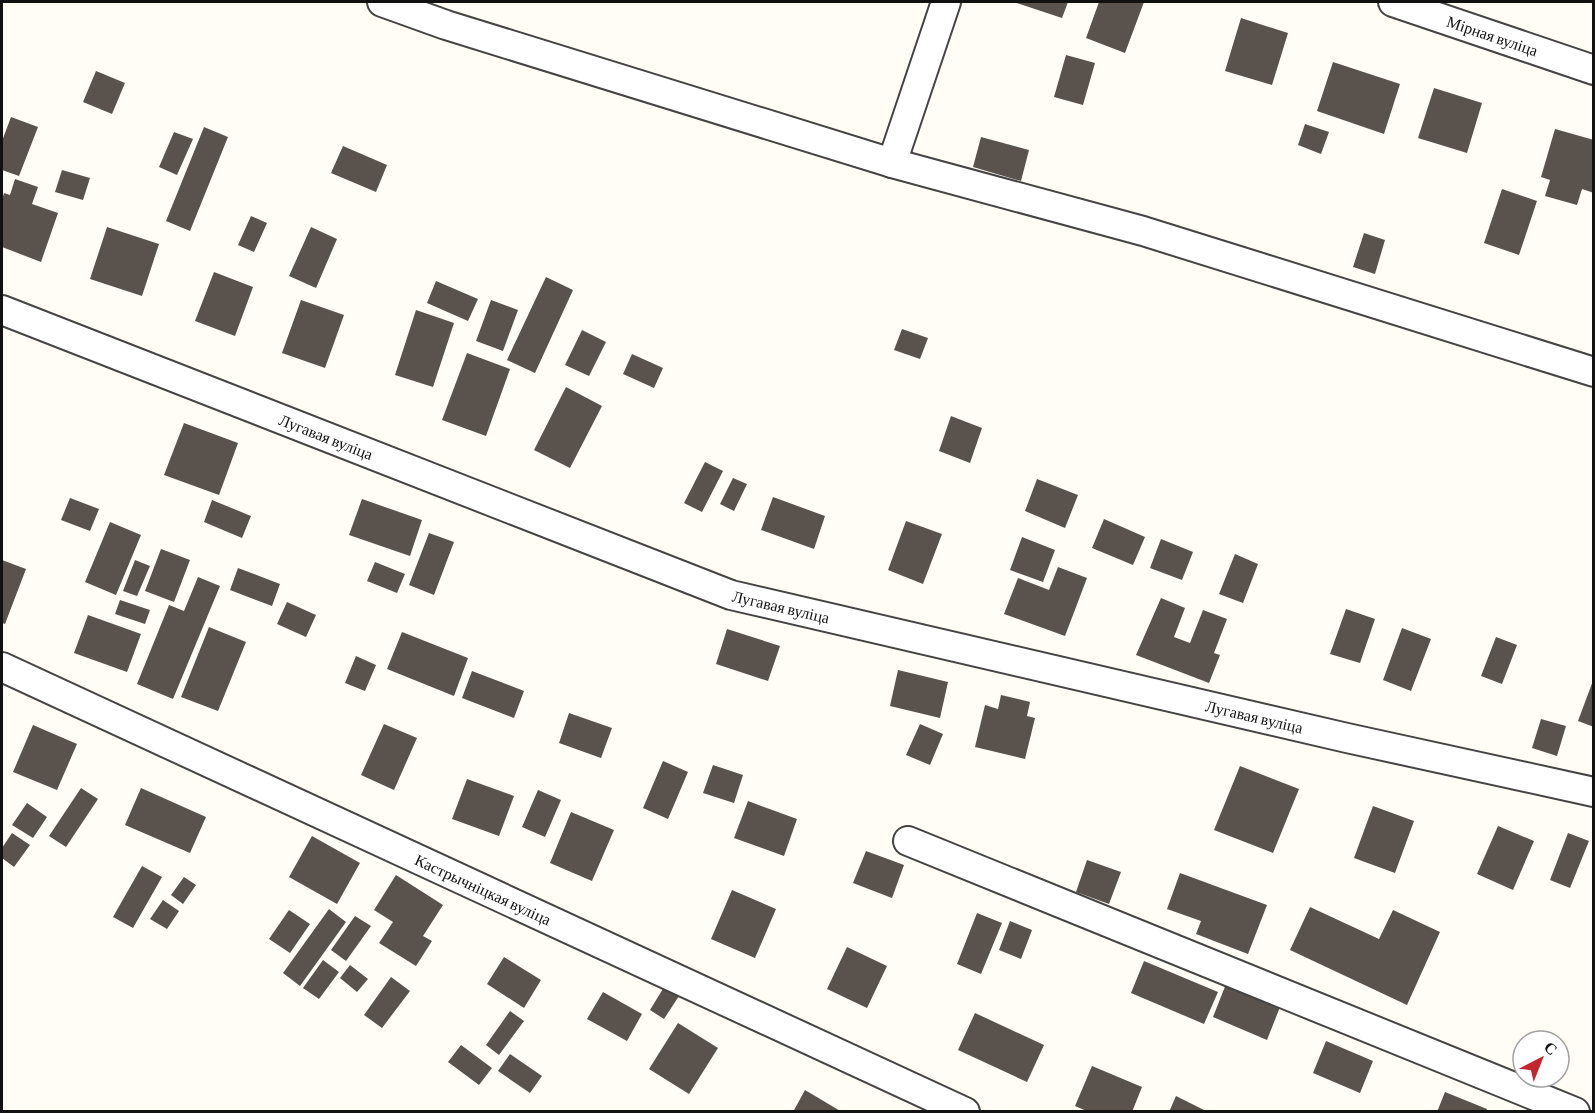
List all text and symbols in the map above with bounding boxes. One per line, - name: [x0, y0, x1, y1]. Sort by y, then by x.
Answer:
- street label: Мірная вуліца: [1445, 13, 1540, 59]
- street label: Лугавая вуліца: [277, 411, 375, 463]
- street label: Лугавая вуліца: [731, 588, 831, 627]
- street label: Лугавая вуліца: [1204, 697, 1305, 736]
- street label: Кастрычніцкая вуліца: [412, 851, 553, 928]
- north arrow: [1511, 1029, 1571, 1089]
- text: С: [1541, 1038, 1561, 1058]

